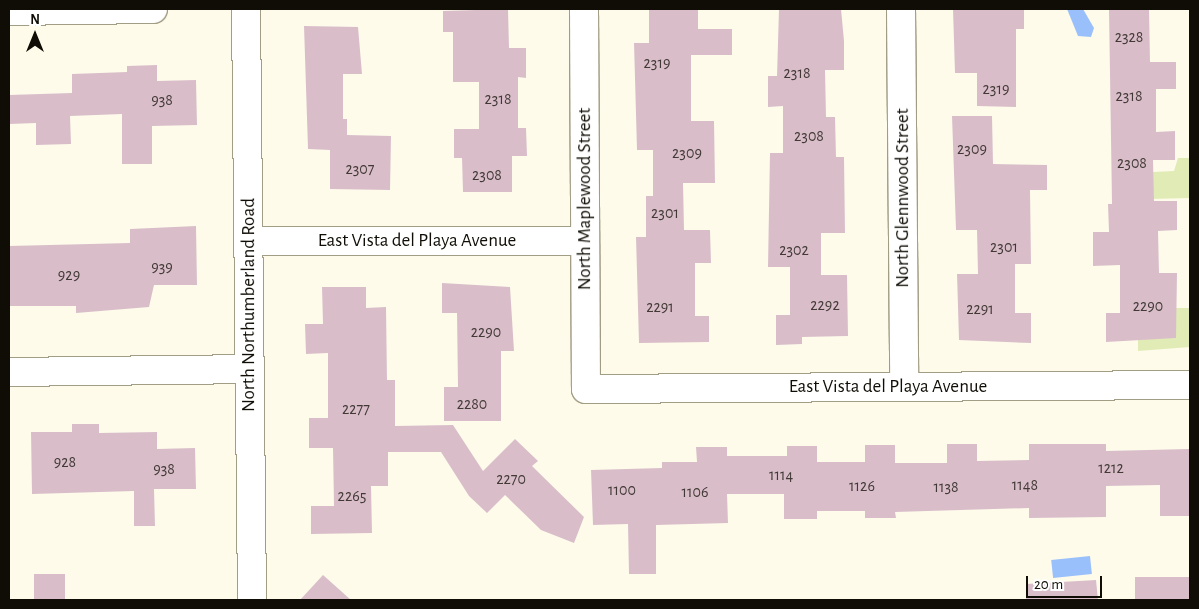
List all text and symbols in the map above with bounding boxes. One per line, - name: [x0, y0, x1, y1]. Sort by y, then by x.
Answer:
- north arrow: [10, 10, 60, 60]
- text: N: [30, 13, 40, 27]
- house number: 2328: [1115, 27, 1143, 47]
- house number: 2319: [644, 53, 670, 73]
- house number: 2318: [784, 63, 810, 83]
- house number: 2319: [983, 79, 1009, 99]
- house number: 2318: [1116, 86, 1142, 106]
- house number: 2318: [485, 89, 511, 109]
- house number: 938: [151, 90, 173, 110]
- street label: North Maplewood Street: [574, 108, 596, 290]
- street label: North Glennwood Street: [892, 108, 914, 288]
- house number: 2308: [794, 126, 824, 146]
- house number: 2309: [957, 139, 987, 159]
- house number: 2309: [672, 143, 702, 163]
- house number: 2308: [1117, 153, 1147, 173]
- house number: 2307: [346, 159, 374, 179]
- house number: 2308: [472, 165, 502, 185]
- street label: North Northumberland Road: [238, 198, 260, 412]
- house number: 2301: [651, 203, 679, 223]
- street label: East Vista del Playa Avenue: [318, 230, 516, 252]
- house number: 2301: [990, 237, 1018, 257]
- house number: 2302: [779, 240, 809, 260]
- house number: 939: [151, 257, 173, 277]
- house number: 929: [58, 265, 80, 285]
- house number: 2292: [810, 295, 840, 315]
- house number: 2290: [1133, 296, 1163, 316]
- house number: 2291: [646, 297, 674, 317]
- house number: 2291: [966, 299, 994, 319]
- house number: 2290: [471, 322, 501, 342]
- street label: East Vista del Playa Avenue: [789, 376, 987, 398]
- house number: 2280: [457, 394, 487, 414]
- house number: 2277: [342, 399, 370, 419]
- house number: 928: [54, 452, 76, 472]
- house number: 1212: [1098, 458, 1124, 478]
- house number: 938: [153, 459, 175, 479]
- house number: 1114: [769, 465, 793, 485]
- house number: 2270: [496, 469, 526, 489]
- house number: 1148: [1012, 475, 1038, 495]
- house number: 1126: [849, 476, 875, 496]
- house number: 1138: [933, 477, 959, 497]
- house number: 1100: [608, 480, 636, 500]
- house number: 1106: [682, 482, 708, 502]
- house number: 2265: [338, 486, 366, 506]
- scale bar: [1029, 566, 1105, 598]
- text: 20 m: [1034, 577, 1063, 592]

